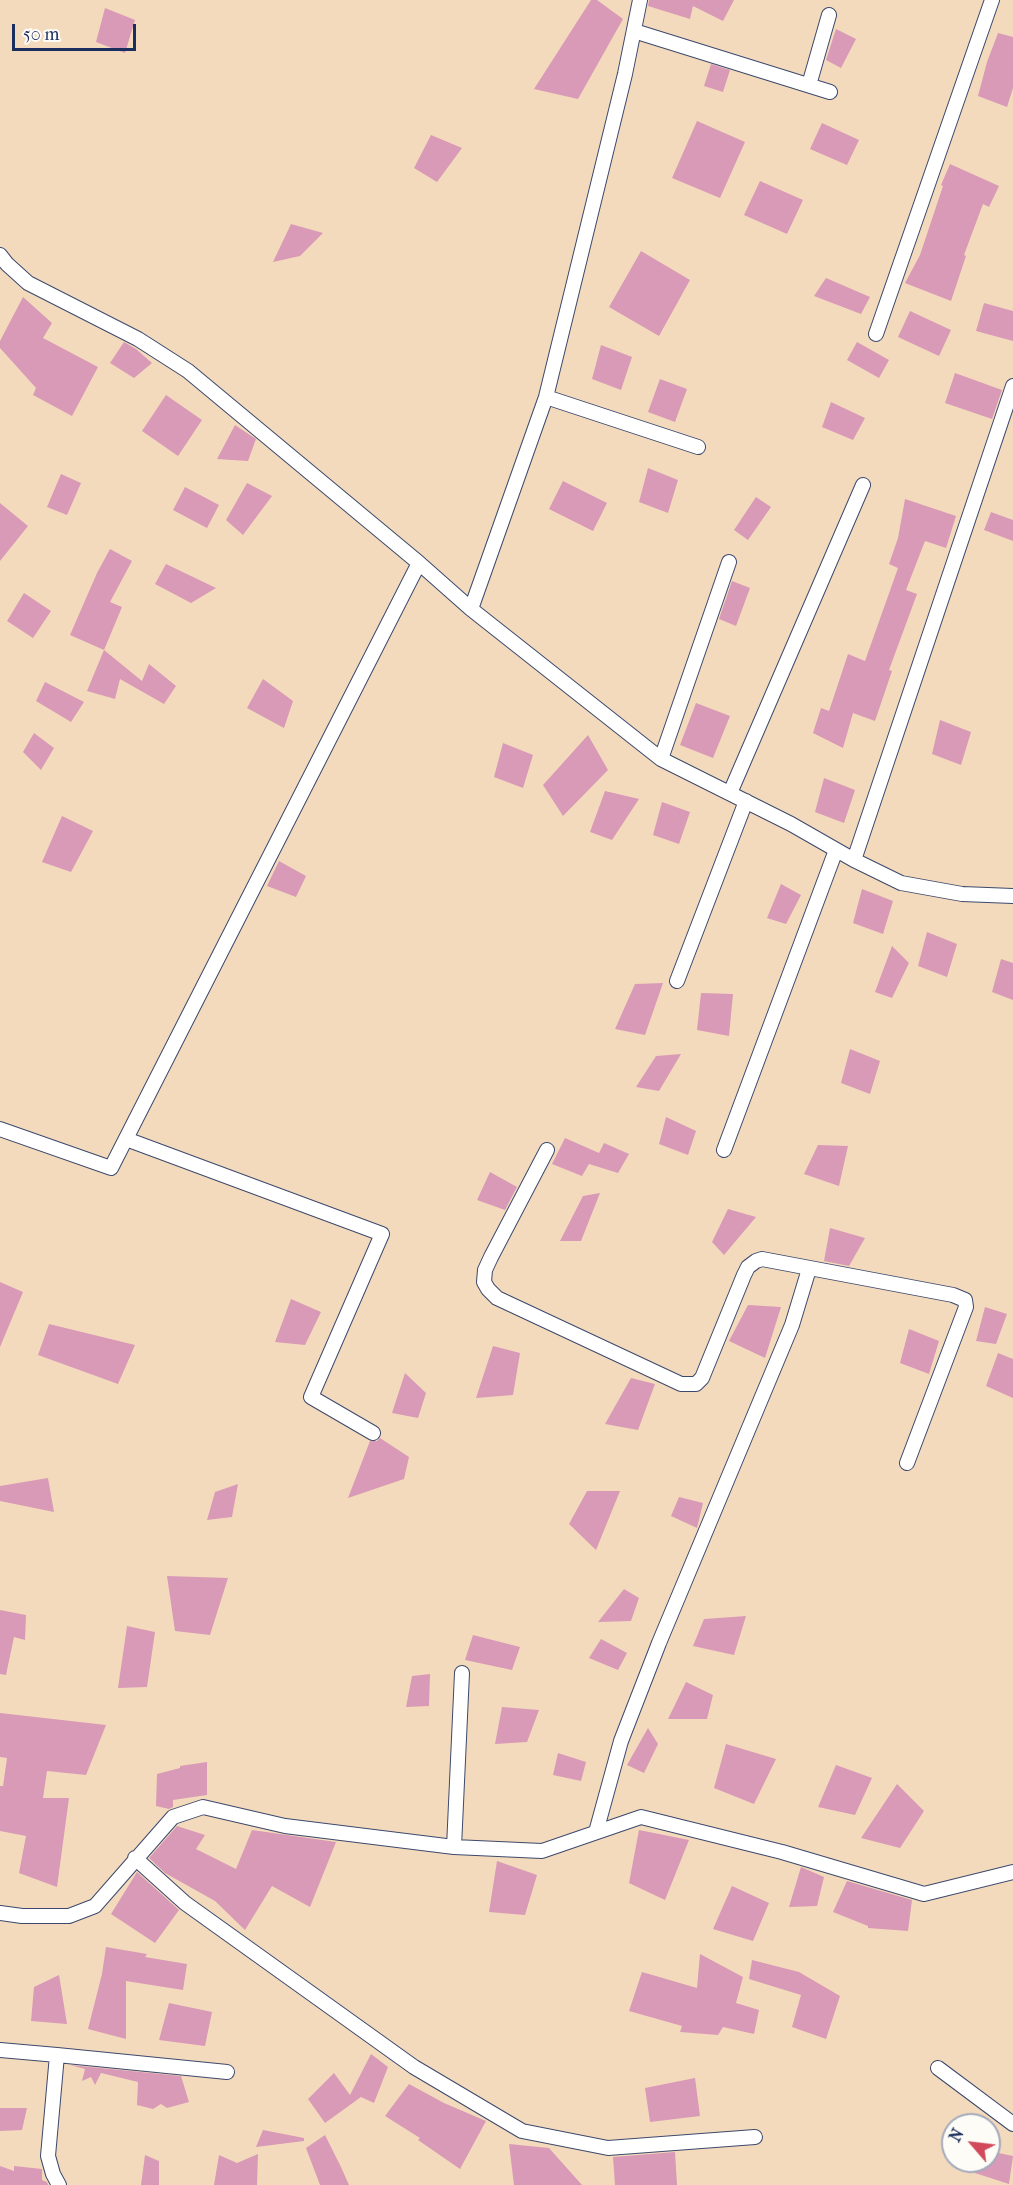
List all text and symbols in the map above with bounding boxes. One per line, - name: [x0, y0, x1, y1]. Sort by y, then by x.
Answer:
- scale bar: [15, 12, 140, 50]
- text: 50 m: [23, 24, 59, 45]
- north arrow: [941, 2113, 1001, 2173]
- text: N: [945, 2125, 968, 2145]

